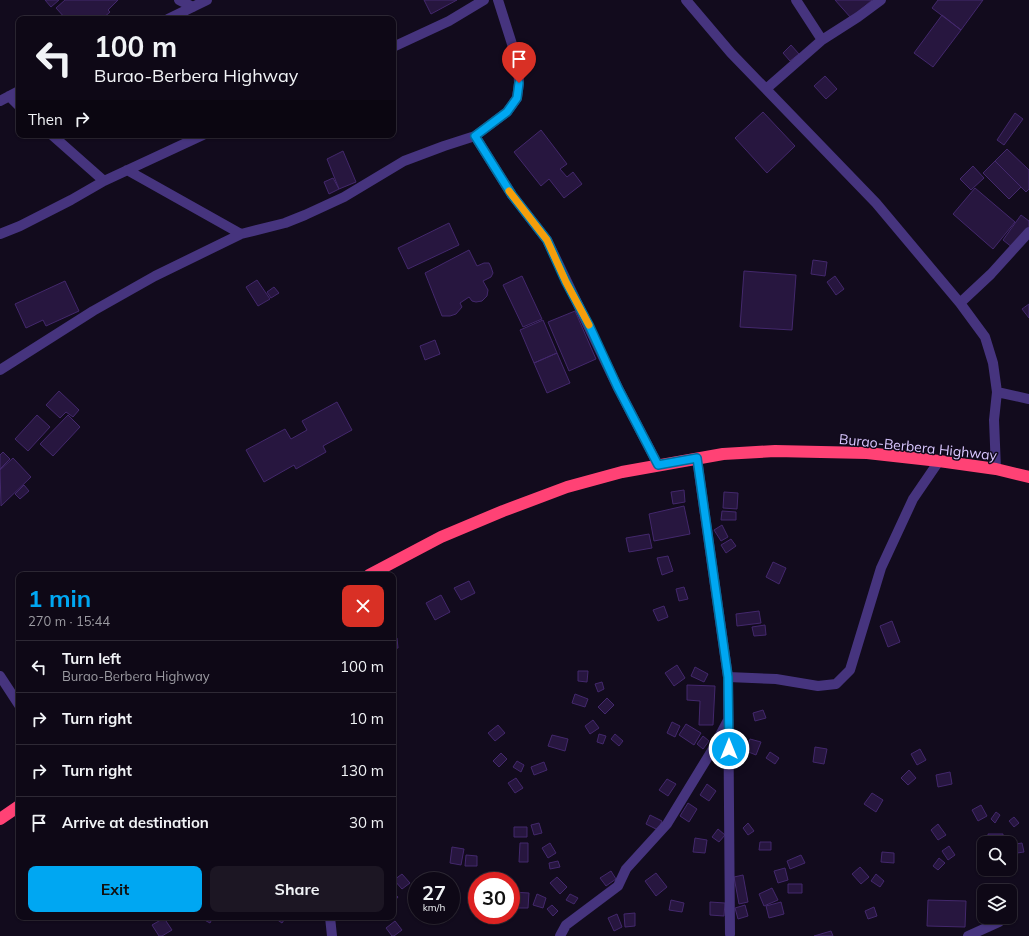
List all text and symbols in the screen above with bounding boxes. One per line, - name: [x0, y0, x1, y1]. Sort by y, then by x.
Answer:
- text: 100 m: [94, 29, 177, 64]
- icon: left: [28, 32, 80, 84]
- pin: [502, 42, 536, 83]
- icon: arrive: [508, 48, 530, 70]
- text: Burao-Berbera Highway: [94, 64, 298, 87]
- icon: right: [71, 108, 93, 130]
- text: Then: [28, 110, 63, 129]
- street label: Burao-Berbera Highway: [838, 430, 999, 464]
- text: 1 min: [28, 583, 91, 613]
- button: close: [342, 585, 384, 627]
- text: 270 m · 15:44: [28, 613, 110, 629]
- text: Turn left: [62, 649, 121, 668]
- icon: left: [28, 656, 50, 678]
- text: 100 m: [340, 657, 384, 676]
- text: Burao-Berbera Highway: [62, 668, 210, 684]
- icon: right: [28, 708, 50, 730]
- text: Turn right: [62, 709, 132, 728]
- text: 10 m: [349, 709, 384, 728]
- position arrow: [708, 728, 750, 770]
- icon: right: [28, 760, 50, 782]
- text: Turn right: [62, 761, 132, 780]
- text: 130 m: [340, 761, 384, 780]
- icon: arrive: [28, 812, 50, 834]
- text: Arrive at destination: [62, 813, 209, 832]
- text: 30 m: [349, 813, 384, 832]
- map controls: [977, 836, 1017, 924]
- button: search: [977, 836, 1017, 876]
- button: Exit: [28, 866, 202, 912]
- button: Share: [210, 866, 384, 912]
- speed limit sign: 30: [468, 872, 520, 924]
- text: 27: [422, 880, 446, 905]
- button: layers: [977, 884, 1017, 924]
- text: km/h: [423, 901, 445, 914]

